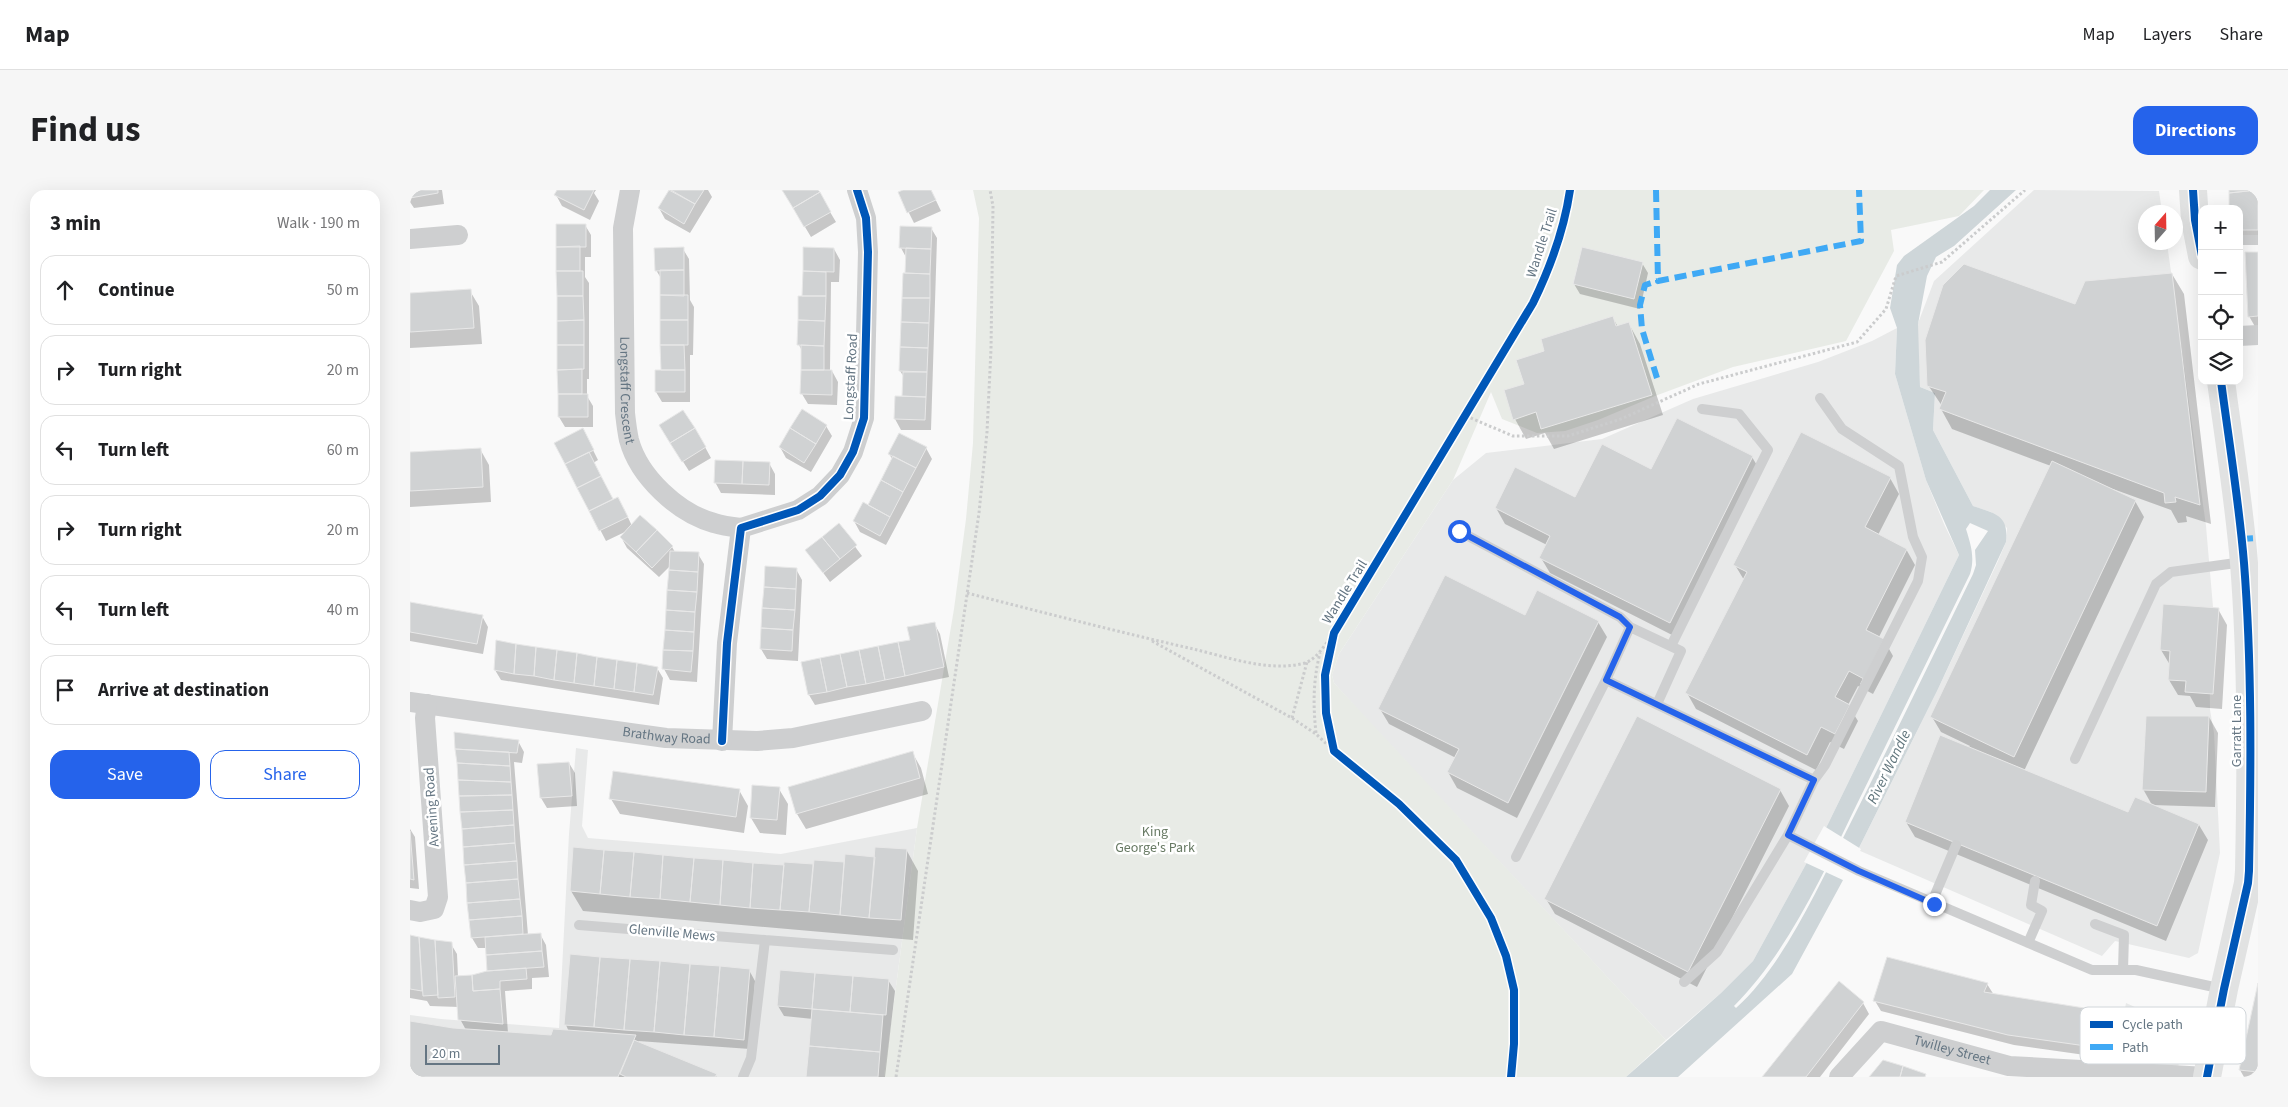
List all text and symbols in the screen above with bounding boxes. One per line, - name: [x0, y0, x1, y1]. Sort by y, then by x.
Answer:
- text: Map: [25, 17, 70, 52]
- text: Map: [2083, 22, 2115, 47]
- text: Layers: [2143, 22, 2192, 47]
- text: Share: [2220, 22, 2263, 47]
- text: Find us: [30, 105, 140, 155]
- button: Directions: [2133, 106, 2258, 155]
- street label: Wandle Trail: [1521, 205, 1563, 280]
- north arrow: [2138, 205, 2183, 250]
- map controls: [2198, 205, 2243, 385]
- button: +: [2198, 205, 2243, 250]
- text: 3 min: [50, 208, 101, 238]
- text: Walk · 190 m: [277, 212, 360, 234]
- button: −: [2198, 250, 2243, 295]
- icon: ahead: [51, 276, 79, 304]
- text: Continue: [98, 277, 175, 304]
- text: 50 m: [327, 279, 359, 301]
- button: locate: [2198, 295, 2243, 340]
- street label: Longstaff Road: [839, 333, 863, 421]
- street label: Longstaff Crescent: [614, 336, 640, 447]
- button: layers: [2198, 340, 2243, 385]
- icon: right: [51, 356, 79, 384]
- text: Turn right: [98, 357, 182, 384]
- text: 20 m: [327, 359, 359, 381]
- icon: left: [51, 436, 79, 464]
- text: Turn left: [98, 437, 169, 464]
- text: 60 m: [327, 439, 359, 461]
- icon: right: [51, 516, 79, 544]
- text: Turn right: [98, 517, 182, 544]
- text: 20 m: [327, 519, 359, 541]
- route start: [1448, 520, 1471, 543]
- street label: Wandle Trail: [1317, 556, 1373, 628]
- icon: left: [51, 596, 79, 624]
- text: Turn left: [98, 597, 169, 624]
- text: 40 m: [327, 599, 359, 621]
- icon: arrive: [51, 676, 79, 704]
- text: Arrive at destination: [98, 677, 269, 704]
- street label: Garratt Lane: [2227, 695, 2247, 767]
- street label: Brathway Road: [621, 722, 711, 749]
- water label: River Wandle: [1862, 726, 1916, 808]
- button: Save: [50, 750, 200, 799]
- button: Share: [210, 750, 360, 799]
- street label: Avening Road: [419, 767, 445, 847]
- park label: King George's Park: [1115, 822, 1195, 858]
- route end: [1923, 893, 1946, 916]
- street label: Glenville Mews: [628, 919, 716, 947]
- legend: [2080, 1007, 2246, 1064]
- text: Cycle path: [2122, 1015, 2183, 1035]
- street label: Twilley Street: [1911, 1030, 1993, 1071]
- text: Path: [2122, 1038, 2149, 1058]
- scale bar: [425, 1042, 500, 1065]
- text: 20 m: [432, 1044, 460, 1064]

